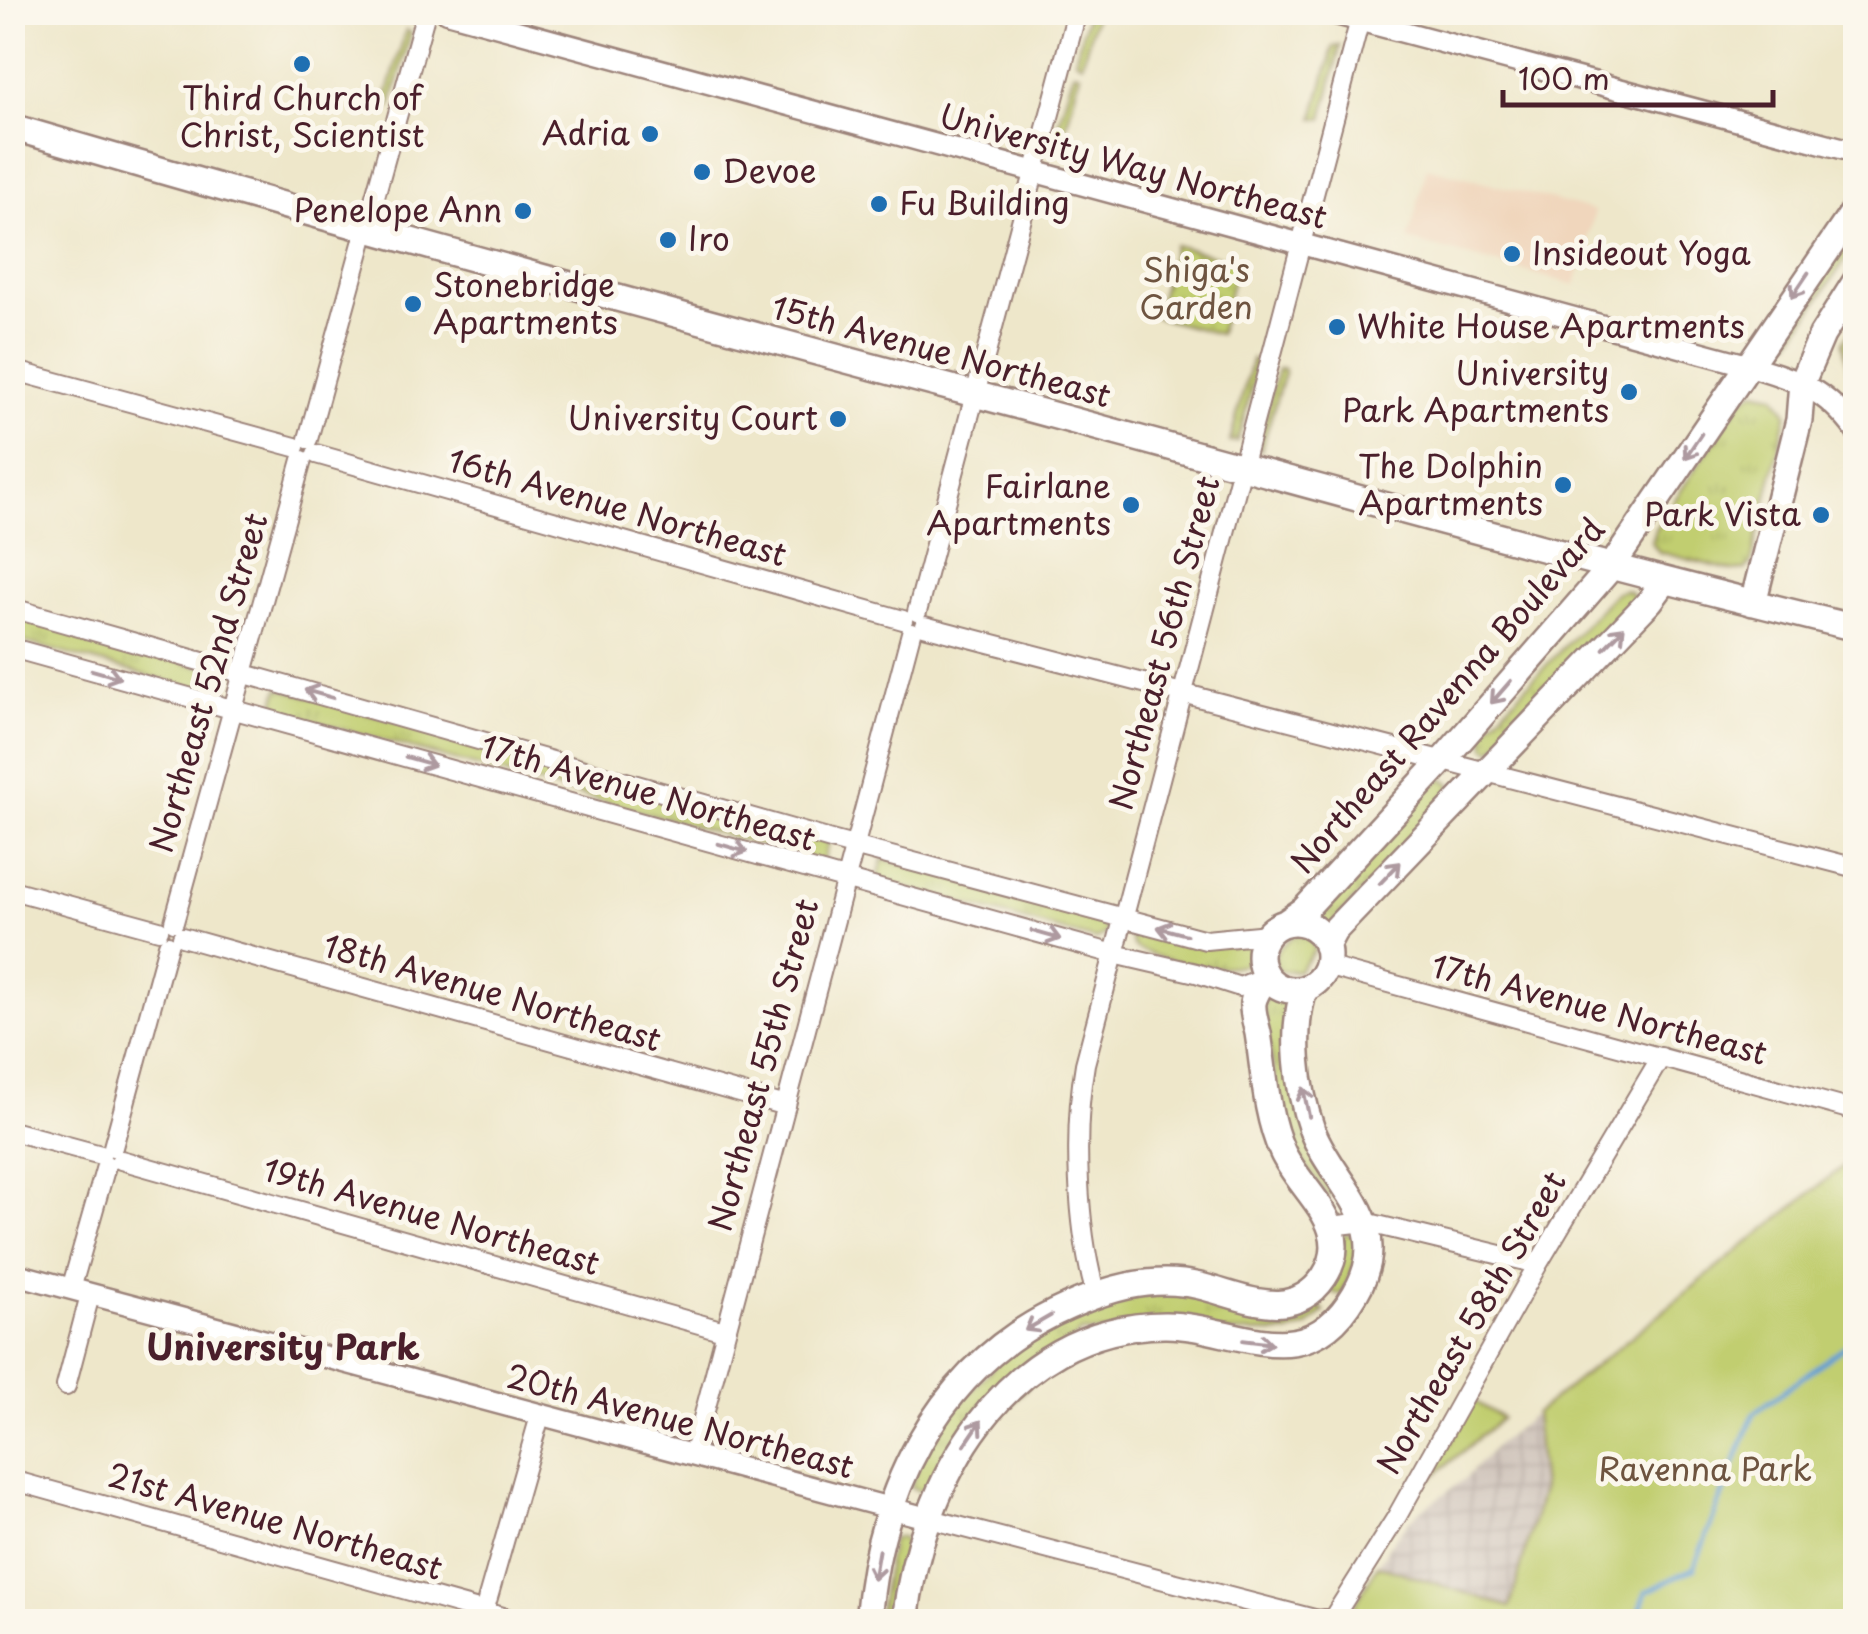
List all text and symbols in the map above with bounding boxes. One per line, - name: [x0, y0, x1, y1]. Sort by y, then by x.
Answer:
- scale bar: [1503, 45, 1773, 107]
- marker: Third Church of Christ, Scientist: [291, 53, 313, 75]
- text: 100 m: [1518, 55, 1610, 100]
- place label: Third Church of Christ, Scientist: [179, 73, 425, 158]
- street label: University Way Northeast: [934, 90, 1333, 240]
- place label: Adria: [542, 108, 630, 156]
- marker: Adria: [639, 123, 661, 145]
- place label: Devoe: [722, 146, 817, 194]
- marker: Devoe: [691, 161, 713, 183]
- place label: Fu Building: [899, 178, 1070, 226]
- place label: Penelope Ann: [293, 185, 503, 233]
- marker: Fu Building: [868, 193, 890, 215]
- marker: Penelope Ann: [512, 200, 534, 222]
- place label: Iro: [688, 214, 730, 262]
- place label: Insideout Yoga: [1532, 228, 1751, 276]
- marker: Iro: [657, 229, 679, 251]
- marker: Insideout Yoga: [1501, 243, 1523, 265]
- park label: Shiga's Garden: [1139, 245, 1253, 330]
- place label: Stonebridge Apartments: [433, 260, 618, 345]
- one-way arrow: [1790, 271, 1811, 299]
- street label: 15th Avenue Northeast: [767, 282, 1116, 418]
- marker: Stonebridge Apartments: [402, 293, 424, 315]
- place label: White House Apartments: [1357, 301, 1745, 349]
- marker: White House Apartments: [1326, 316, 1348, 338]
- place label: University Park Apartments: [1342, 348, 1609, 433]
- marker: University Park Apartments: [1618, 381, 1640, 403]
- place label: University Court: [567, 393, 818, 441]
- marker: University Court: [827, 408, 849, 430]
- one-way arrow: [1683, 431, 1704, 459]
- street label: 16th Avenue Northeast: [443, 435, 792, 577]
- place label: The Dolphin Apartments: [1358, 441, 1543, 526]
- place label: Fairlane Apartments: [926, 461, 1111, 546]
- street label: Northeast 56th Street: [1095, 470, 1231, 815]
- marker: The Dolphin Apartments: [1552, 474, 1574, 496]
- place label: Park Vista: [1644, 489, 1801, 537]
- marker: Fairlane Apartments: [1120, 494, 1142, 516]
- marker: Park Vista: [1810, 504, 1832, 526]
- street label: Northeast Ravenna Boulevard: [1278, 506, 1615, 883]
- street label: Northeast 52nd Street: [136, 507, 279, 858]
- one-way arrow: [1602, 627, 1626, 651]
- one-way arrow: [90, 666, 122, 684]
- one-way arrow: [1491, 679, 1513, 705]
- one-way arrow: [304, 683, 335, 702]
- street label: 17th Avenue Northeast: [476, 720, 821, 862]
- one-way arrow: [403, 753, 435, 771]
- one-way arrow: [717, 840, 748, 858]
- one-way arrow: [1378, 862, 1402, 886]
- street label: Northeast 55th Street: [695, 893, 830, 1236]
- street label: 18th Avenue Northeast: [318, 920, 667, 1062]
- one-way arrow: [1157, 920, 1188, 939]
- one-way arrow: [1030, 927, 1061, 946]
- street label: 17th Avenue Northeast: [1426, 940, 1773, 1076]
- one-way arrow: [1296, 1087, 1315, 1119]
- street label: 19th Avenue Northeast: [258, 1144, 605, 1286]
- street label: Northeast 58th Street: [1364, 1161, 1577, 1483]
- one-way arrow: [1024, 1313, 1053, 1333]
- district label: University Park: [146, 1319, 420, 1372]
- one-way arrow: [1242, 1333, 1274, 1351]
- street label: 20th Avenue Northeast: [502, 1351, 859, 1490]
- one-way arrow: [963, 1420, 984, 1448]
- park label: Ravenna Park: [1598, 1444, 1812, 1492]
- street label: 21st Avenue Northeast: [103, 1449, 448, 1591]
- one-way arrow: [866, 1548, 885, 1580]

